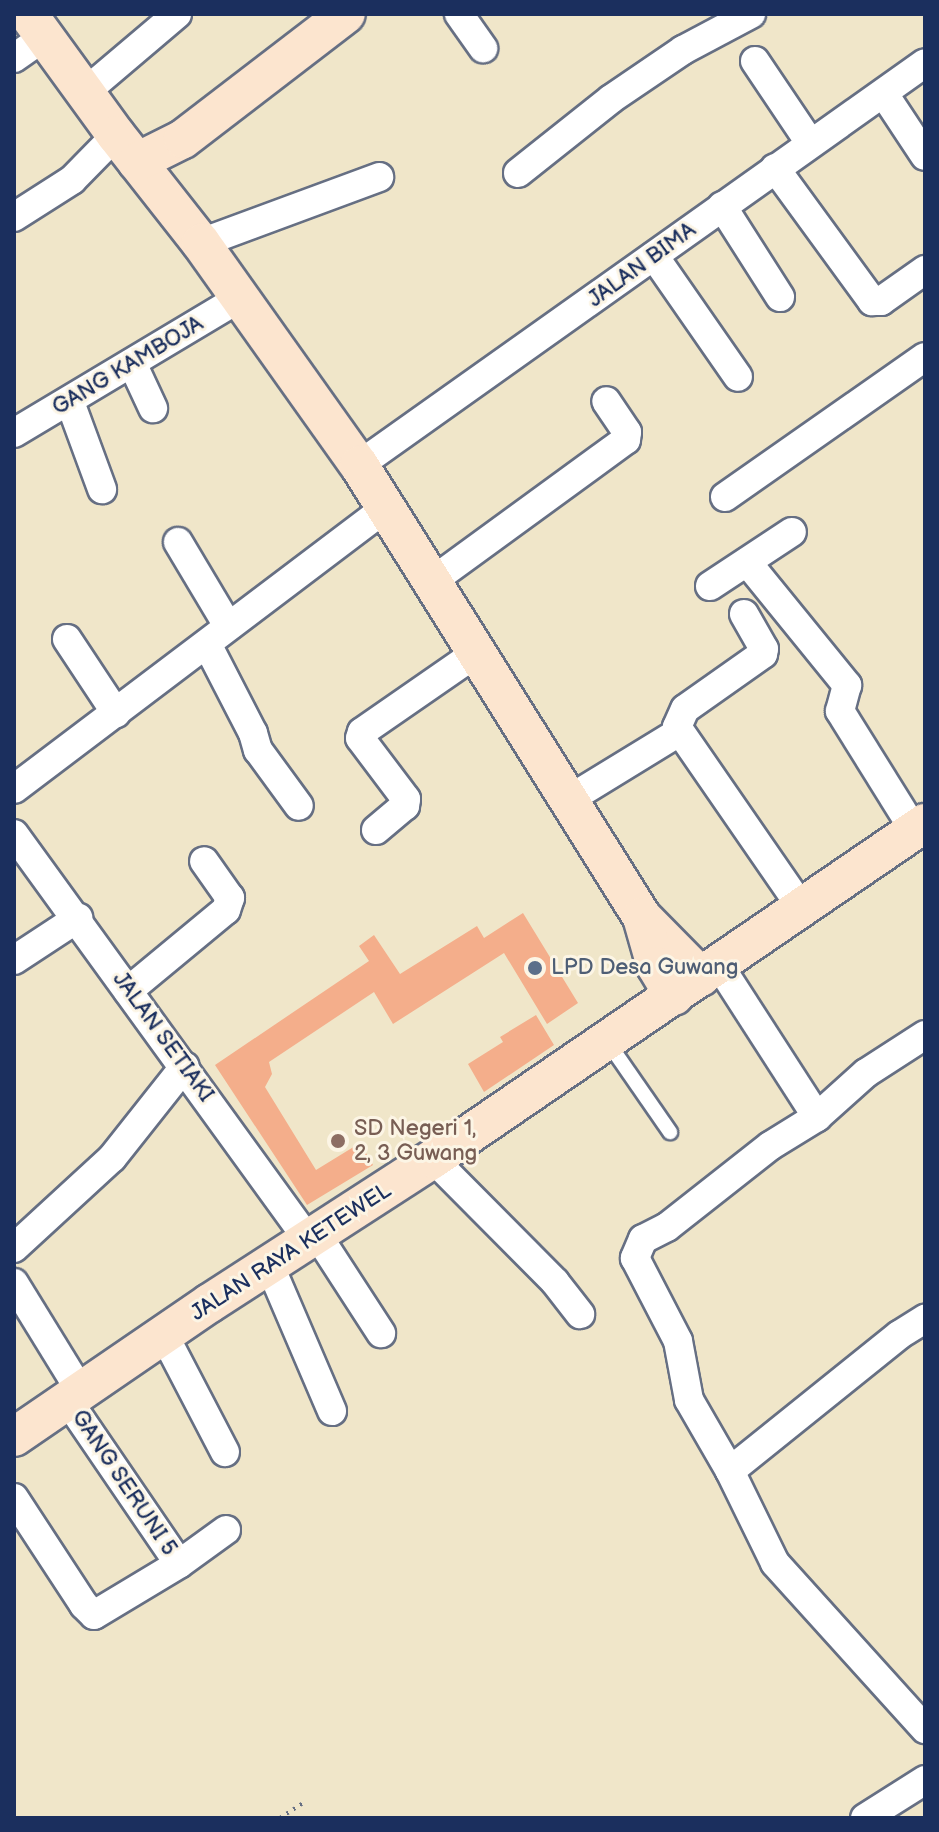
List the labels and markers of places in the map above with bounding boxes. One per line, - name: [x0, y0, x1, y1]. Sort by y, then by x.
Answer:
- place label: LPD Desa Guwang: [551, 955, 738, 981]
- marker: LPD Desa Guwang: [526, 959, 544, 977]
- place label: SD Negeri 1, 2, 3 Guwang: [354, 1115, 477, 1166]
- marker: SD Negeri 1, 2, 3 Guwang: [329, 1132, 347, 1150]

